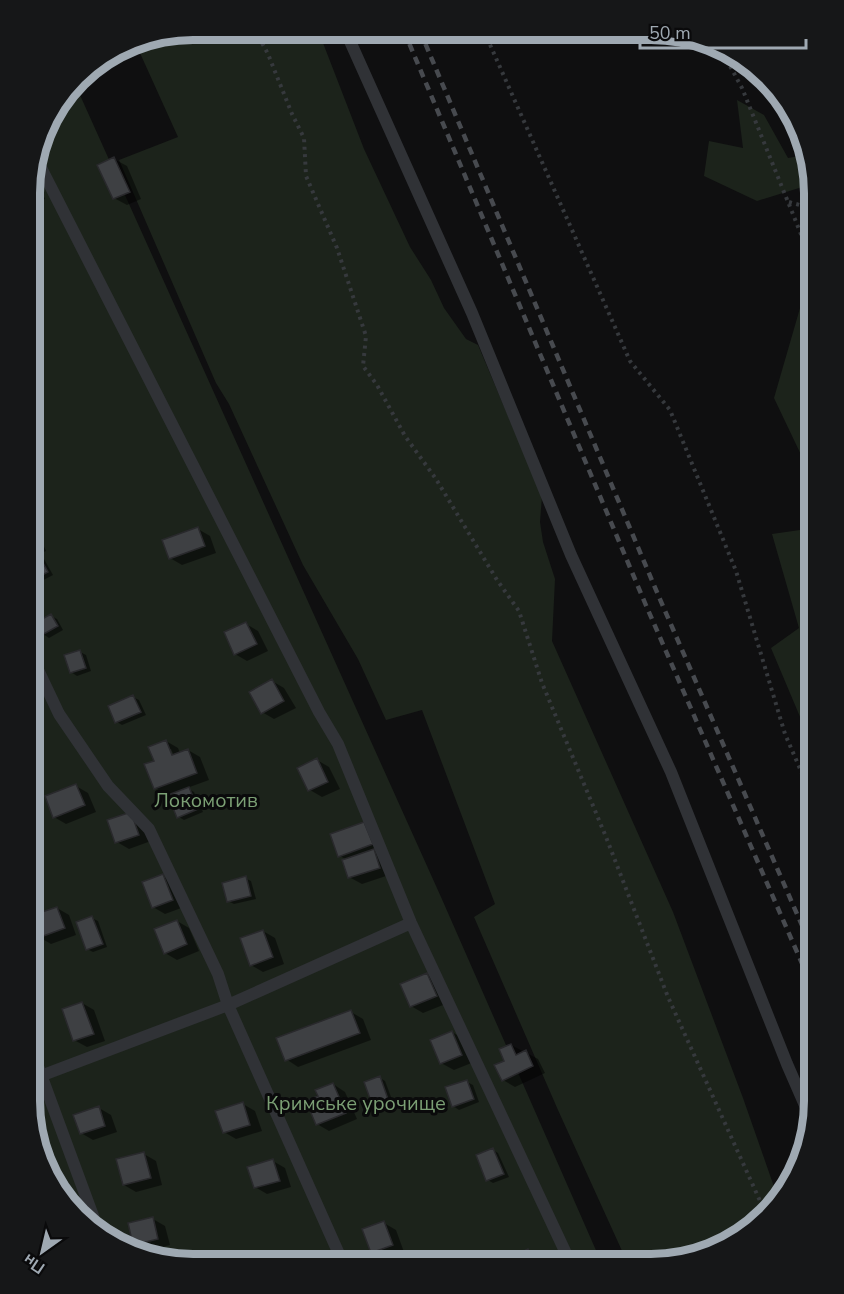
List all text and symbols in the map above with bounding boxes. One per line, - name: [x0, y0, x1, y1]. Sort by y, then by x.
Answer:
- scale bar: [640, 12, 806, 50]
- text: 50 m: [649, 21, 691, 45]
- park label: Локомотив: [154, 787, 258, 814]
- park label: Кримське урочище: [266, 1090, 446, 1117]
- north arrow: [12, 1222, 72, 1282]
- text: Пн: [19, 1248, 49, 1279]

